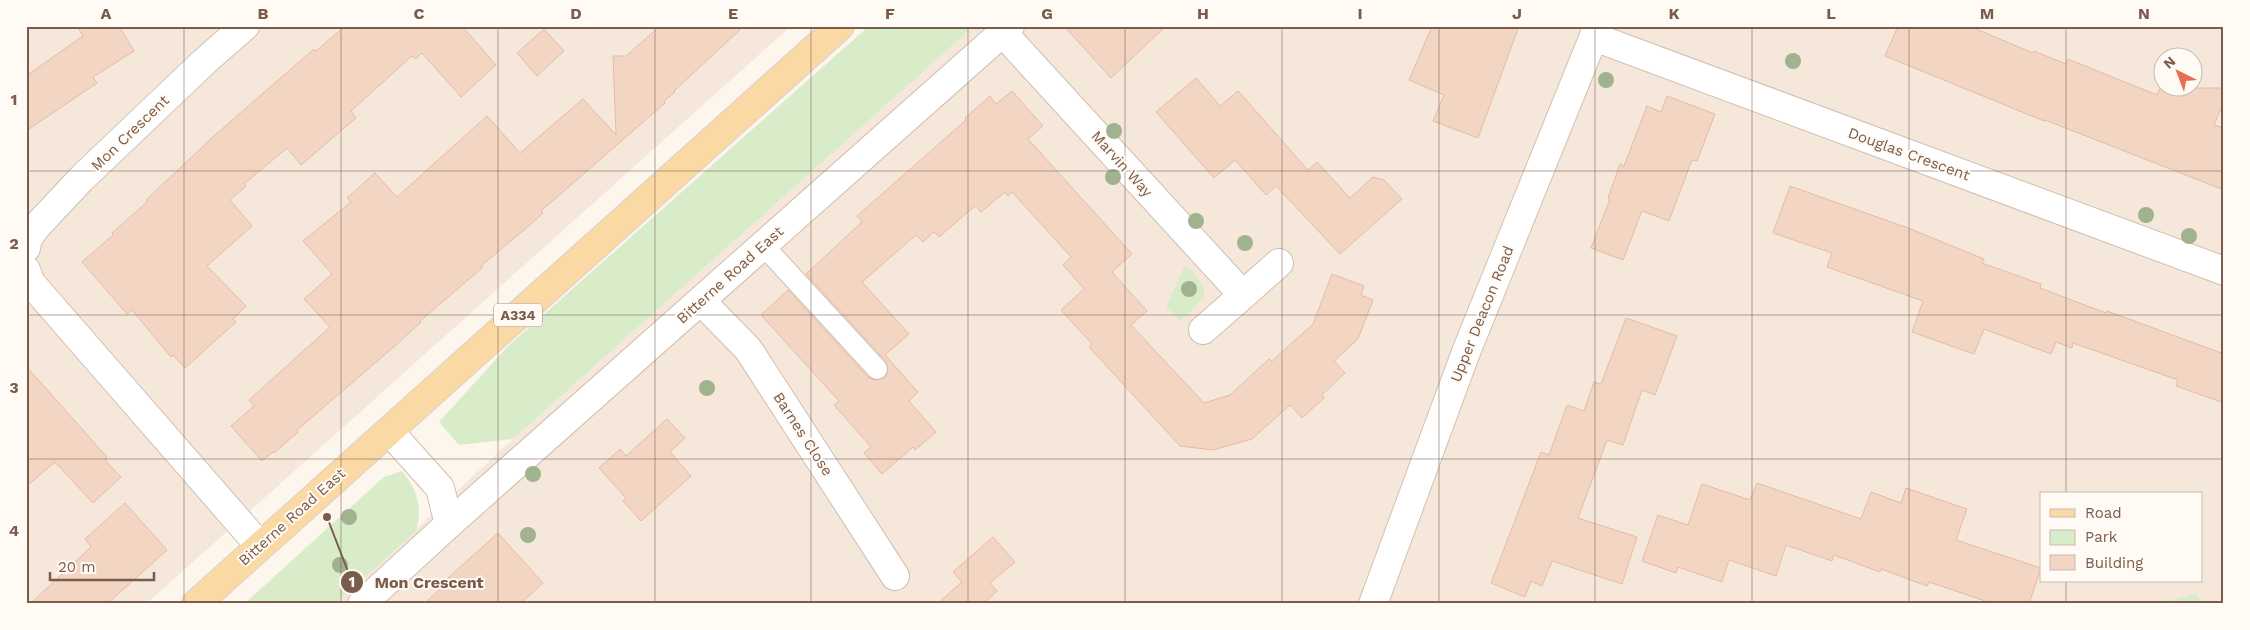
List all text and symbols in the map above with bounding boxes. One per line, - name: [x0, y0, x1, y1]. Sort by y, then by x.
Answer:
- text: A: [101, 4, 112, 23]
- text: B: [258, 4, 269, 23]
- text: C: [414, 4, 425, 23]
- text: D: [570, 4, 582, 23]
- text: E: [728, 4, 738, 23]
- text: F: [885, 4, 895, 23]
- text: G: [1041, 4, 1053, 23]
- text: H: [1197, 4, 1209, 23]
- text: I: [1357, 4, 1363, 23]
- text: J: [1512, 4, 1522, 23]
- text: K: [1668, 4, 1680, 23]
- text: L: [1826, 4, 1836, 23]
- text: M: [1980, 4, 1994, 23]
- text: N: [2138, 4, 2150, 23]
- north arrow: [2152, 48, 2202, 98]
- text: N: [2160, 53, 2179, 72]
- text: 1: [11, 90, 17, 109]
- street label: Mon Crescent: [87, 91, 173, 175]
- street label: Douglas Crescent: [1846, 124, 1973, 185]
- street label: Marvin Way: [1088, 127, 1157, 201]
- street label: Bitterne Road East: [673, 222, 788, 328]
- text: 2: [9, 234, 19, 253]
- street label: Upper Deacon Road: [1446, 243, 1518, 385]
- road number: A334: [494, 304, 542, 326]
- text: 3: [9, 378, 19, 397]
- street label: Barnes Close: [769, 389, 837, 479]
- street label: Bitterne Road East: [235, 464, 350, 570]
- legend: [2040, 492, 2202, 582]
- text: Road: [2085, 504, 2122, 522]
- text: 4: [9, 521, 19, 540]
- text: Park: [2085, 528, 2118, 546]
- scale bar: [50, 550, 154, 582]
- text: Building: [2085, 554, 2143, 572]
- text: 20 m: [58, 558, 96, 576]
- callout: Mon Crescent: [339, 566, 493, 597]
- text: 1: [349, 573, 355, 591]
- text: Mon Crescent: [374, 573, 484, 592]

